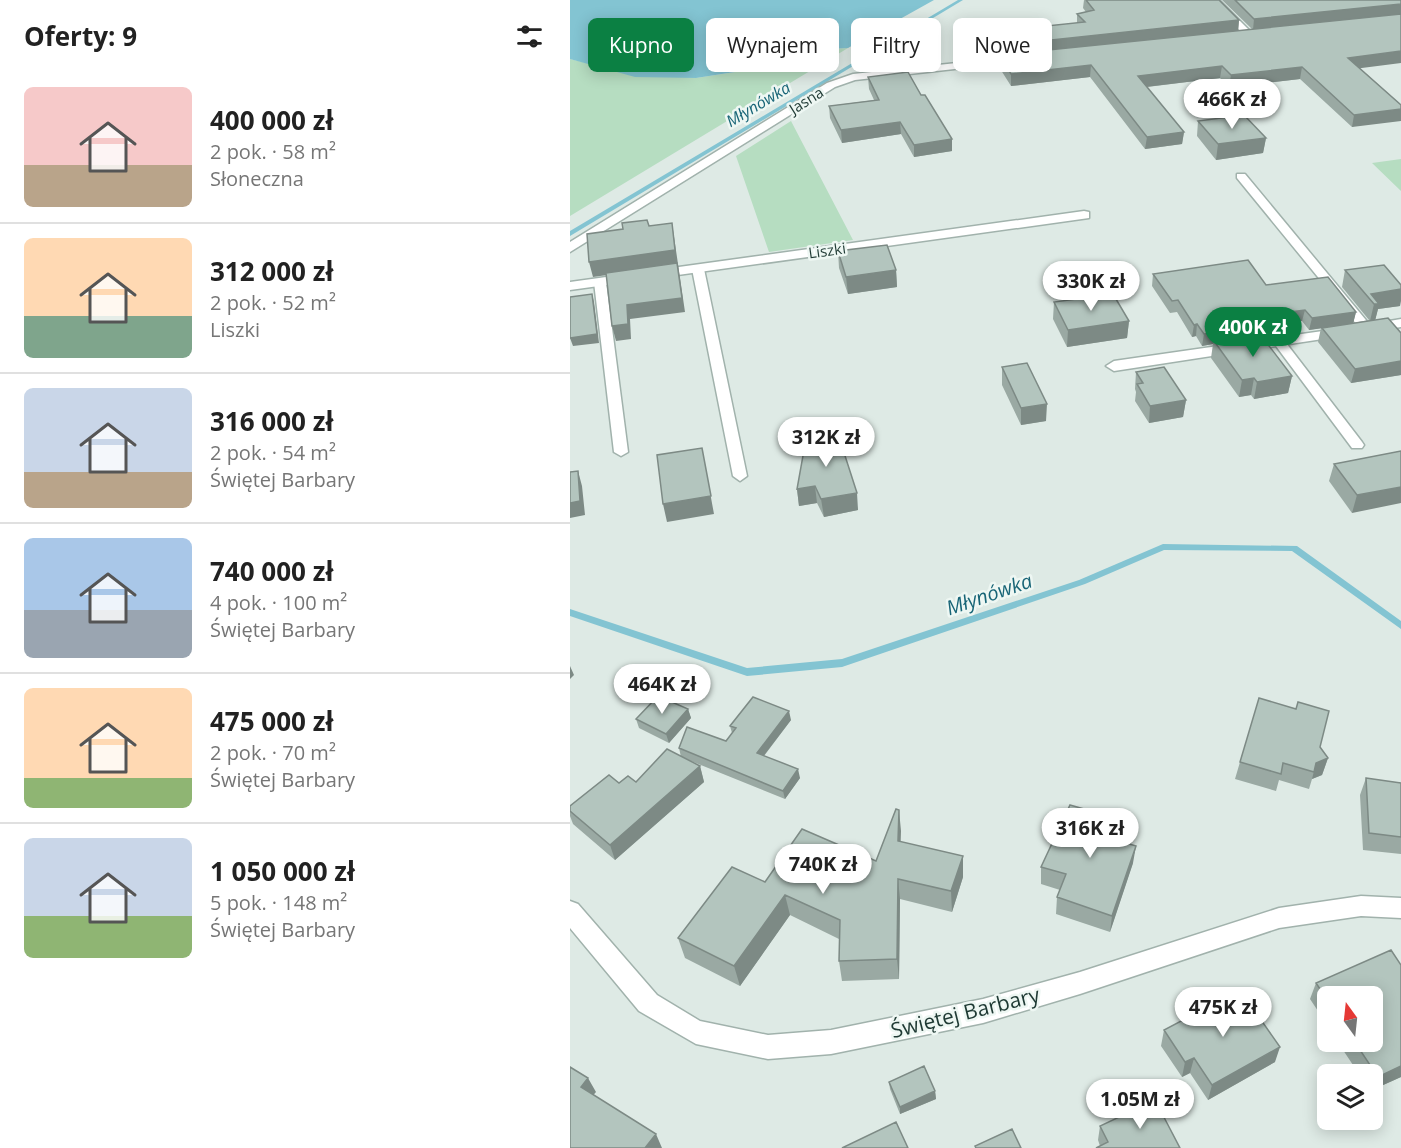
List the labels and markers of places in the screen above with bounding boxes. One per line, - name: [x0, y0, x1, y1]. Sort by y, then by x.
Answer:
- pin: 466K zł: [1177, 79, 1287, 130]
- pin: 330K zł: [1036, 261, 1146, 312]
- pin: 400K zł: [1198, 307, 1308, 358]
- pin: 312K zł: [771, 417, 881, 468]
- pin: 464K zł: [607, 664, 717, 715]
- pin: 316K zł: [1035, 808, 1145, 859]
- pin: 740K zł: [768, 844, 878, 895]
- pin: 475K zł: [1168, 987, 1278, 1038]
- pin: 1.05M zł: [1078, 1079, 1202, 1130]

